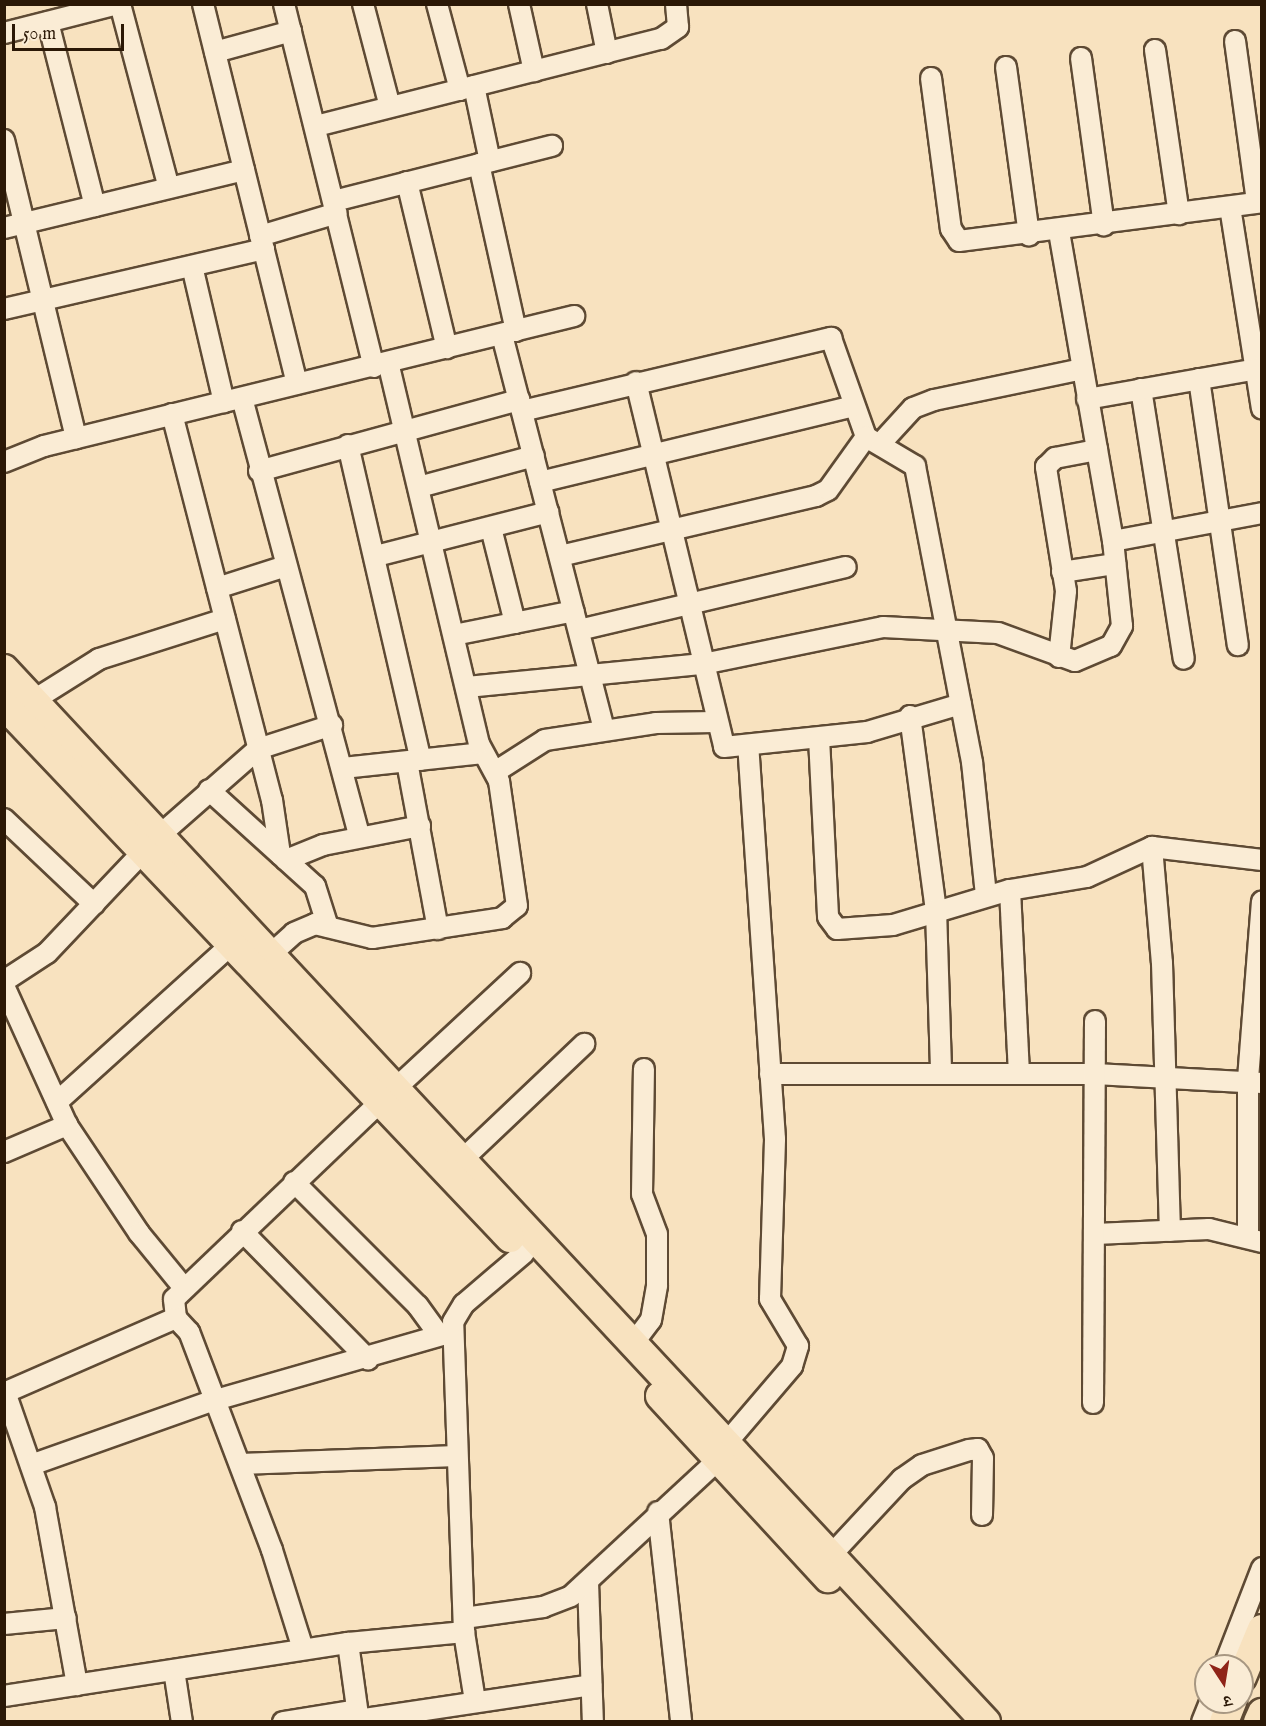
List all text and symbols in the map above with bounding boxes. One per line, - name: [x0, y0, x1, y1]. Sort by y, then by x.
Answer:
- scale bar: [15, 12, 128, 50]
- text: 50 m: [23, 23, 56, 46]
- north arrow: [1194, 1654, 1254, 1714]
- text: उ: [1221, 1689, 1233, 1710]

